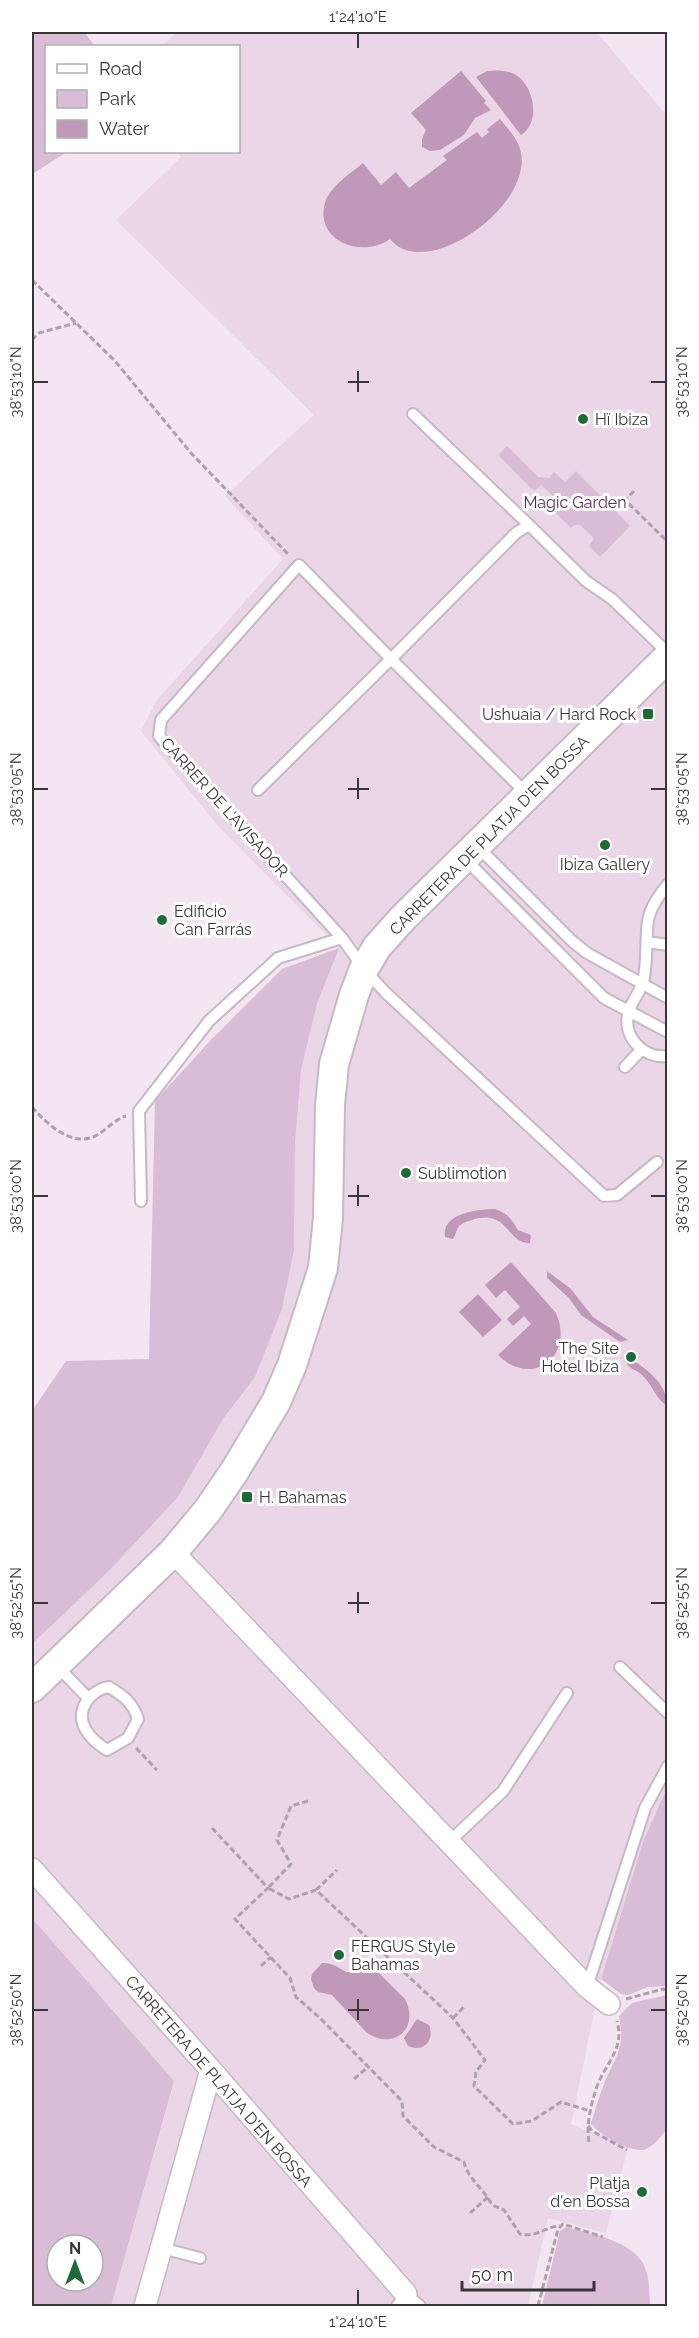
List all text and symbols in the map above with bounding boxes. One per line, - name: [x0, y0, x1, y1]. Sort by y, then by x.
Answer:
- text: 1°24'10"E: [329, 8, 387, 26]
- legend: [45, 45, 240, 153]
- text: Road: [99, 58, 142, 79]
- text: Park: [99, 88, 136, 109]
- text: Water: [99, 118, 150, 139]
- text: 38°53'10"N: [7, 346, 25, 418]
- text: 38°53'10"N: [673, 346, 691, 418]
- place label: Hï Ibiza: [595, 410, 648, 429]
- marker: Hï Ibiza: [576, 412, 590, 426]
- park label: Magic Garden: [523, 493, 627, 512]
- place label: Ushuaia / Hard Rock: [482, 705, 637, 724]
- marker: Ushuaia / Hard Rock: [641, 707, 655, 721]
- street label: CARRETERA DE PLATJA D'EN BOSSA: [386, 732, 593, 939]
- street label: CARRER DE L'AVISADOR: [157, 734, 292, 881]
- text: 38°53'05"N: [7, 753, 25, 825]
- text: 38°53'05"N: [673, 753, 691, 825]
- marker: Ibiza Gallery: [598, 838, 612, 852]
- place label: Ibiza Gallery: [560, 855, 651, 874]
- place label: Edificio Can Farrás: [174, 902, 252, 939]
- marker: Edificio Can Farrás: [155, 913, 169, 927]
- text: 38°53'00"N: [7, 1159, 25, 1233]
- text: 38°53'00"N: [673, 1159, 691, 1233]
- place label: Sublimotion: [418, 1164, 507, 1183]
- marker: Sublimotion: [399, 1166, 413, 1180]
- place label: The Site Hotel Ibiza: [541, 1339, 619, 1376]
- marker: The Site Hotel Ibiza: [624, 1350, 638, 1364]
- place label: H. Bahamas: [259, 1488, 347, 1507]
- marker: H. Bahamas: [240, 1490, 254, 1504]
- text: 38°52'55"N: [7, 1567, 25, 1639]
- text: 38°52'55"N: [673, 1567, 691, 1639]
- place label: FERGUS Style Bahamas: [351, 1937, 455, 1974]
- marker: FERGUS Style Bahamas: [332, 1948, 346, 1962]
- street label: CARRETERA DE PLATJA D'EN BOSSA: [121, 1972, 316, 2191]
- text: 38°52'50"N: [7, 1974, 25, 2046]
- text: 38°52'50"N: [673, 1974, 691, 2046]
- place label: Platja d'en Bossa: [550, 2174, 630, 2211]
- marker: Platja d'en Bossa: [635, 2185, 649, 2199]
- north arrow: [45, 2233, 105, 2293]
- text: N: [69, 2239, 81, 2258]
- scale bar: [462, 2254, 594, 2292]
- text: 50 m: [471, 2264, 513, 2285]
- text: 1°24'10"E: [329, 2313, 387, 2331]

